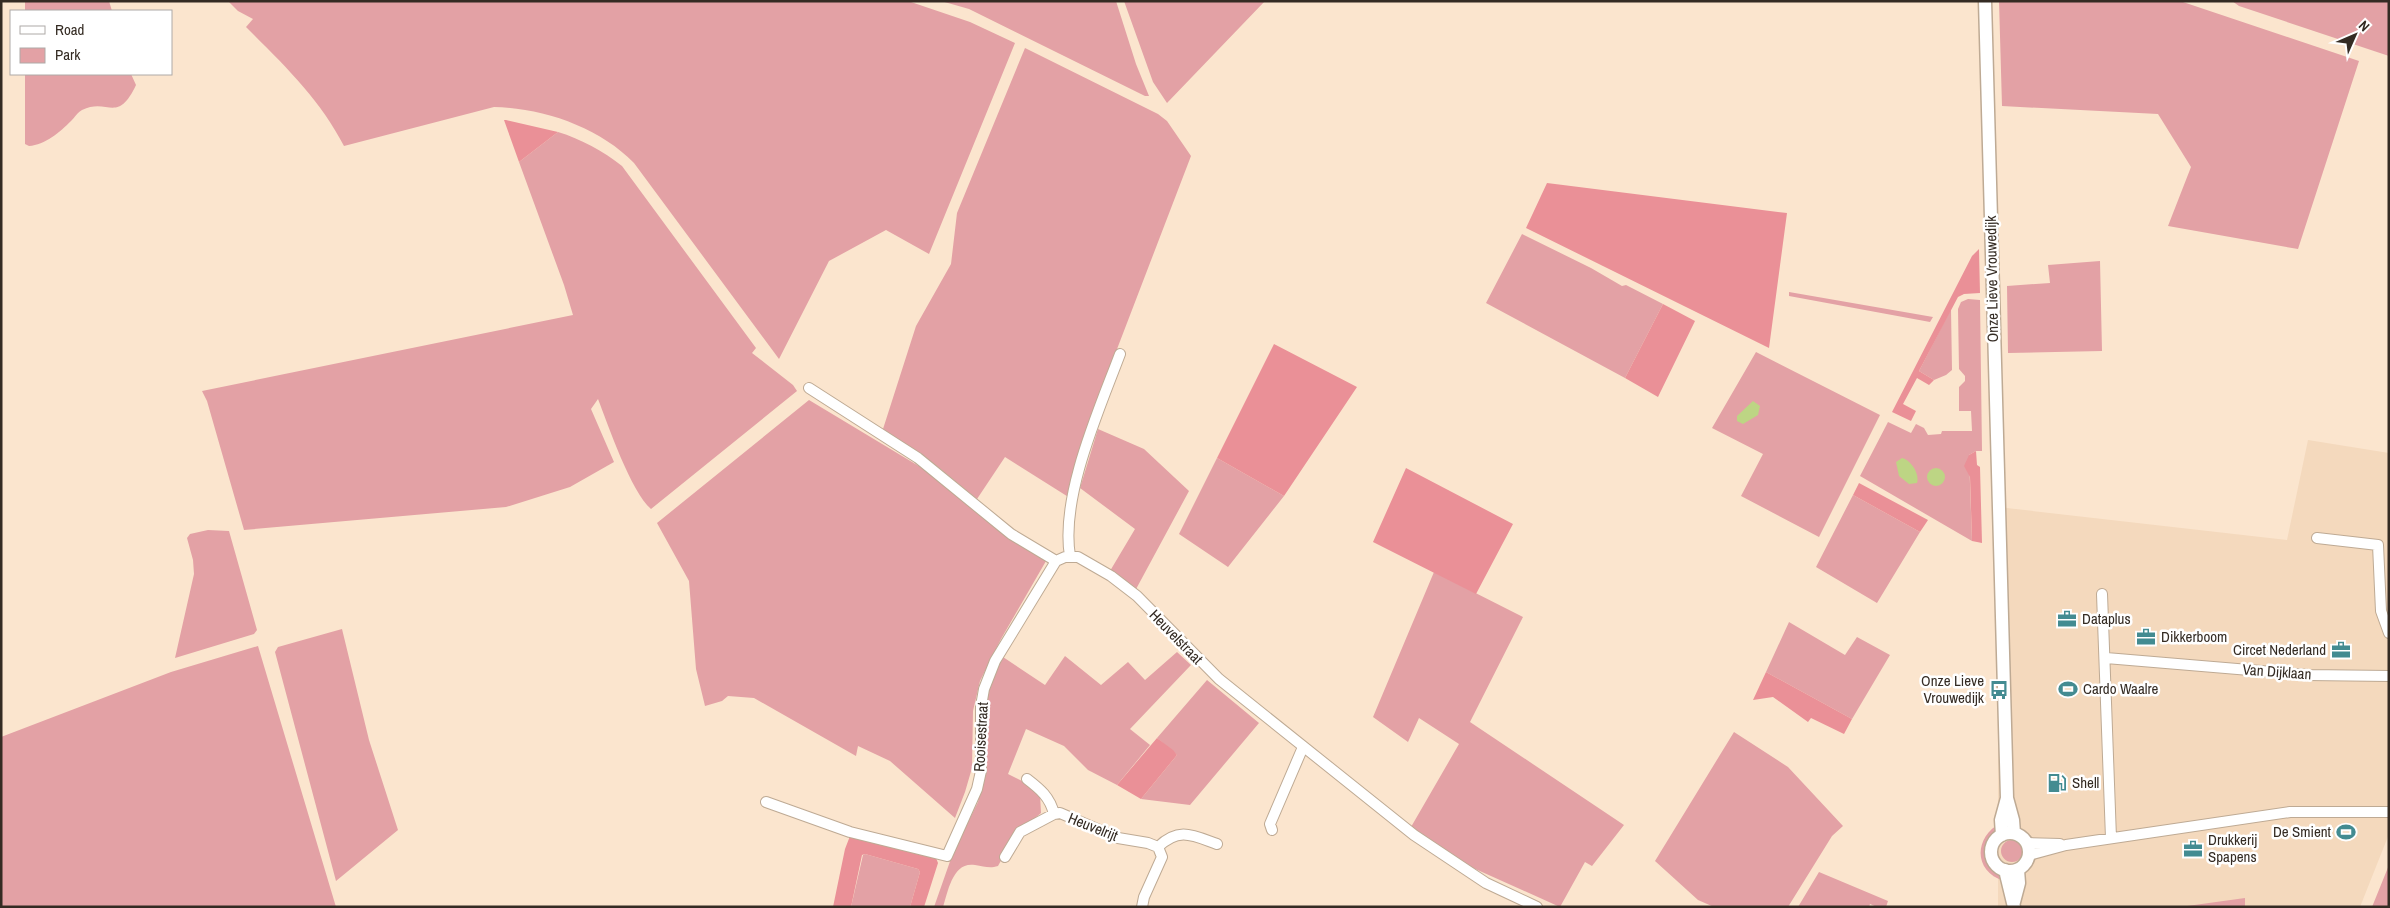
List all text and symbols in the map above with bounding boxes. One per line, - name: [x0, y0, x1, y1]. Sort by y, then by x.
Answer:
- legend: [10, 10, 172, 75]
- north arrow: [2330, 10, 2380, 60]
- text: N: [2355, 17, 2373, 35]
- text: Road: [55, 19, 84, 40]
- text: Park: [55, 44, 81, 65]
- street label: Onze Lieve Vrouwedijk: [1980, 215, 2003, 343]
- street label: Heuvelstraat: [1145, 605, 1208, 669]
- office icon: Dataplus: [2056, 608, 2078, 630]
- place label: Dataplus: [2082, 608, 2131, 629]
- office icon: Dikkerboom: [2135, 626, 2157, 648]
- place label: Dikkerboom: [2161, 626, 2227, 647]
- place label: Circet Nederland: [2233, 639, 2326, 660]
- office icon: Circet Nederland: [2330, 639, 2352, 661]
- street label: Van Dijklaan: [2242, 659, 2312, 684]
- place label: Onze Lieve Vrouwedijk: [1921, 670, 1985, 708]
- sports icon: Cardo Waalre: [2057, 678, 2079, 700]
- place label: Cardo Waalre: [2083, 678, 2159, 699]
- bus stop icon: Onze Lieve Vrouwedijk: [1988, 679, 2010, 701]
- street label: Rooisestraat: [968, 701, 993, 772]
- fuel station icon: Shell: [2046, 772, 2068, 794]
- place label: Shell: [2072, 772, 2099, 793]
- street label: Heuvelrijt: [1065, 807, 1122, 846]
- place label: De Smient: [2273, 821, 2332, 842]
- sports icon: De Smient: [2335, 821, 2357, 843]
- place label: Drukkerij Spapens: [2208, 829, 2257, 867]
- office icon: Drukkerij Spapens: [2182, 838, 2204, 860]

